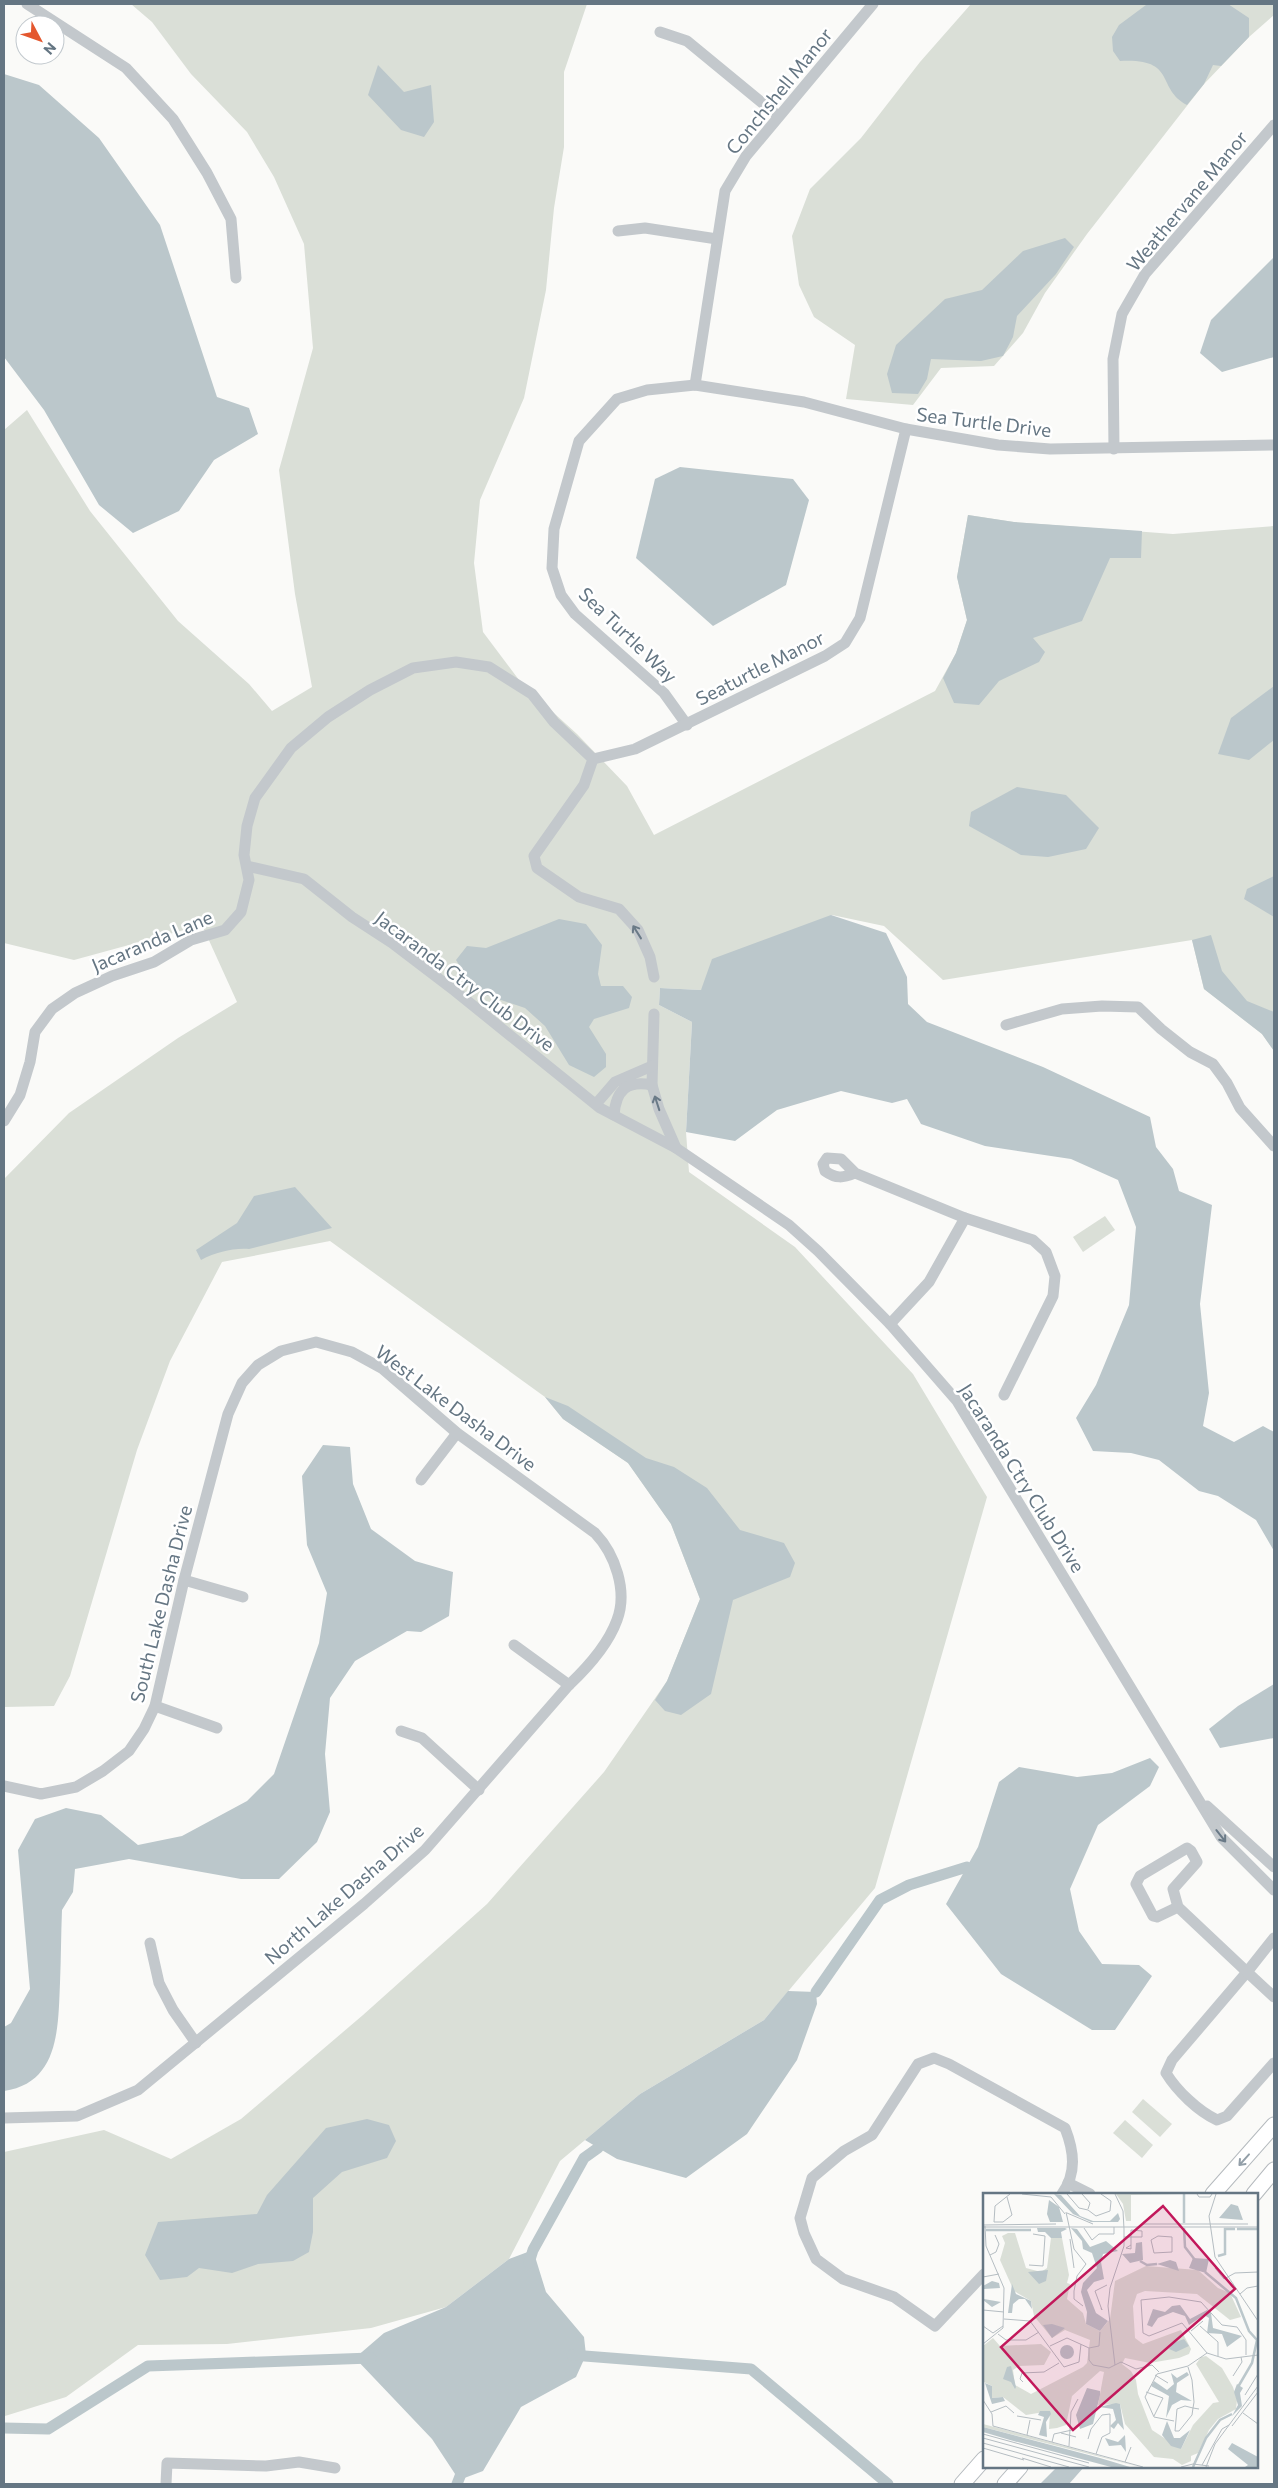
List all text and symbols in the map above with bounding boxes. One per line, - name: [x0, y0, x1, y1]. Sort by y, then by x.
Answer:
- north arrow: [15, 15, 65, 65]
- street label: Conchshell Manor: [721, 22, 837, 159]
- text: N: [40, 39, 60, 58]
- street label: Weathervane Manor: [1121, 126, 1252, 276]
- street label: Sea Turtle Drive: [915, 402, 1053, 441]
- street label: Sea Turtle Way: [574, 582, 682, 687]
- street label: Seaturtle Manor: [692, 625, 828, 710]
- street label: Jacaranda Lane: [88, 905, 216, 976]
- street label: Jacaranda Ctry Club Drive: [371, 906, 559, 1056]
- one-way arrow: [632, 925, 642, 939]
- one-way arrow: [652, 1095, 662, 1111]
- street label: West Lake Dasha Drive: [371, 1340, 541, 1476]
- street label: Jacaranda Ctry Club Drive: [955, 1379, 1090, 1576]
- street label: South Lake Dasha Drive: [125, 1503, 196, 1705]
- street label: North Lake Dasha Drive: [260, 1818, 428, 1969]
- one-way arrow: [1216, 1829, 1227, 1842]
- one-way arrow: [1238, 2153, 1250, 2166]
- inset map: [983, 2193, 1258, 2468]

